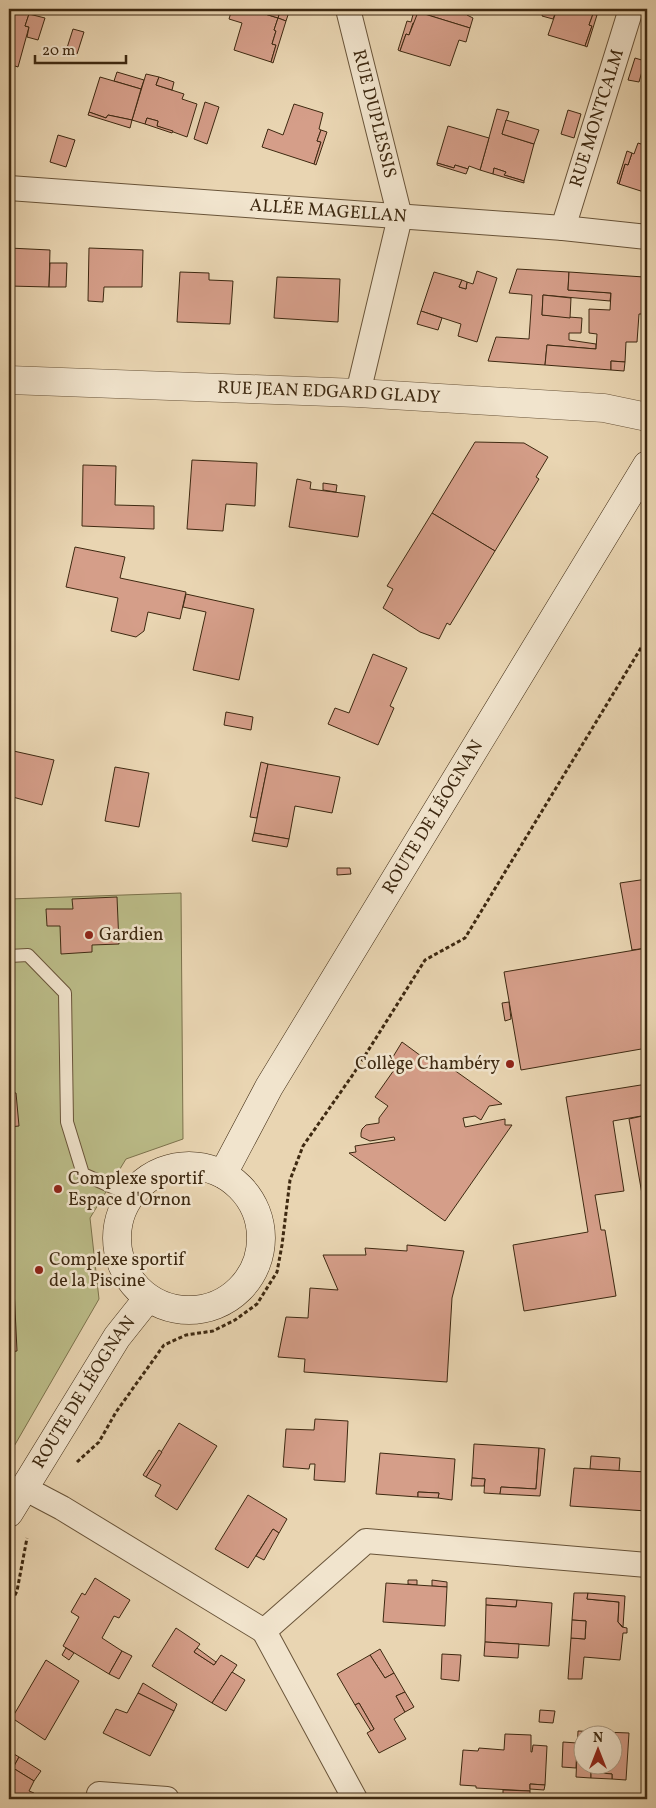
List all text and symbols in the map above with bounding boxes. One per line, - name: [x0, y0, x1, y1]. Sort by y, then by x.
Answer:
- scale bar: [35, 32, 126, 64]
- text: 20 m: [42, 41, 75, 62]
- street label: RUE MONTCALM: [564, 46, 630, 190]
- street label: RUE DUPLESSIS: [346, 47, 402, 181]
- street label: ALLÉE MAGELLAN: [249, 193, 408, 229]
- street label: RUE JEAN EDGARD GLADY: [217, 375, 441, 410]
- street label: ROUTE DE LÉOGNAN: [377, 736, 489, 899]
- place label: Gardien: [99, 923, 164, 948]
- marker: Gardien: [83, 929, 95, 941]
- place label: Collège Chambéry: [355, 1052, 500, 1077]
- marker: Collège Chambéry: [504, 1058, 516, 1070]
- place label: Complexe sportif Espace d'Ornon: [68, 1167, 205, 1213]
- marker: Complexe sportif Espace d'Ornon: [52, 1183, 64, 1195]
- place label: Complexe sportif de la Piscine: [49, 1248, 186, 1294]
- marker: Complexe sportif de la Piscine: [33, 1264, 45, 1276]
- street label: ROUTE DE LÉOGNAN: [27, 1311, 141, 1474]
- north arrow: [574, 1726, 624, 1776]
- text: N: [593, 1729, 603, 1748]

